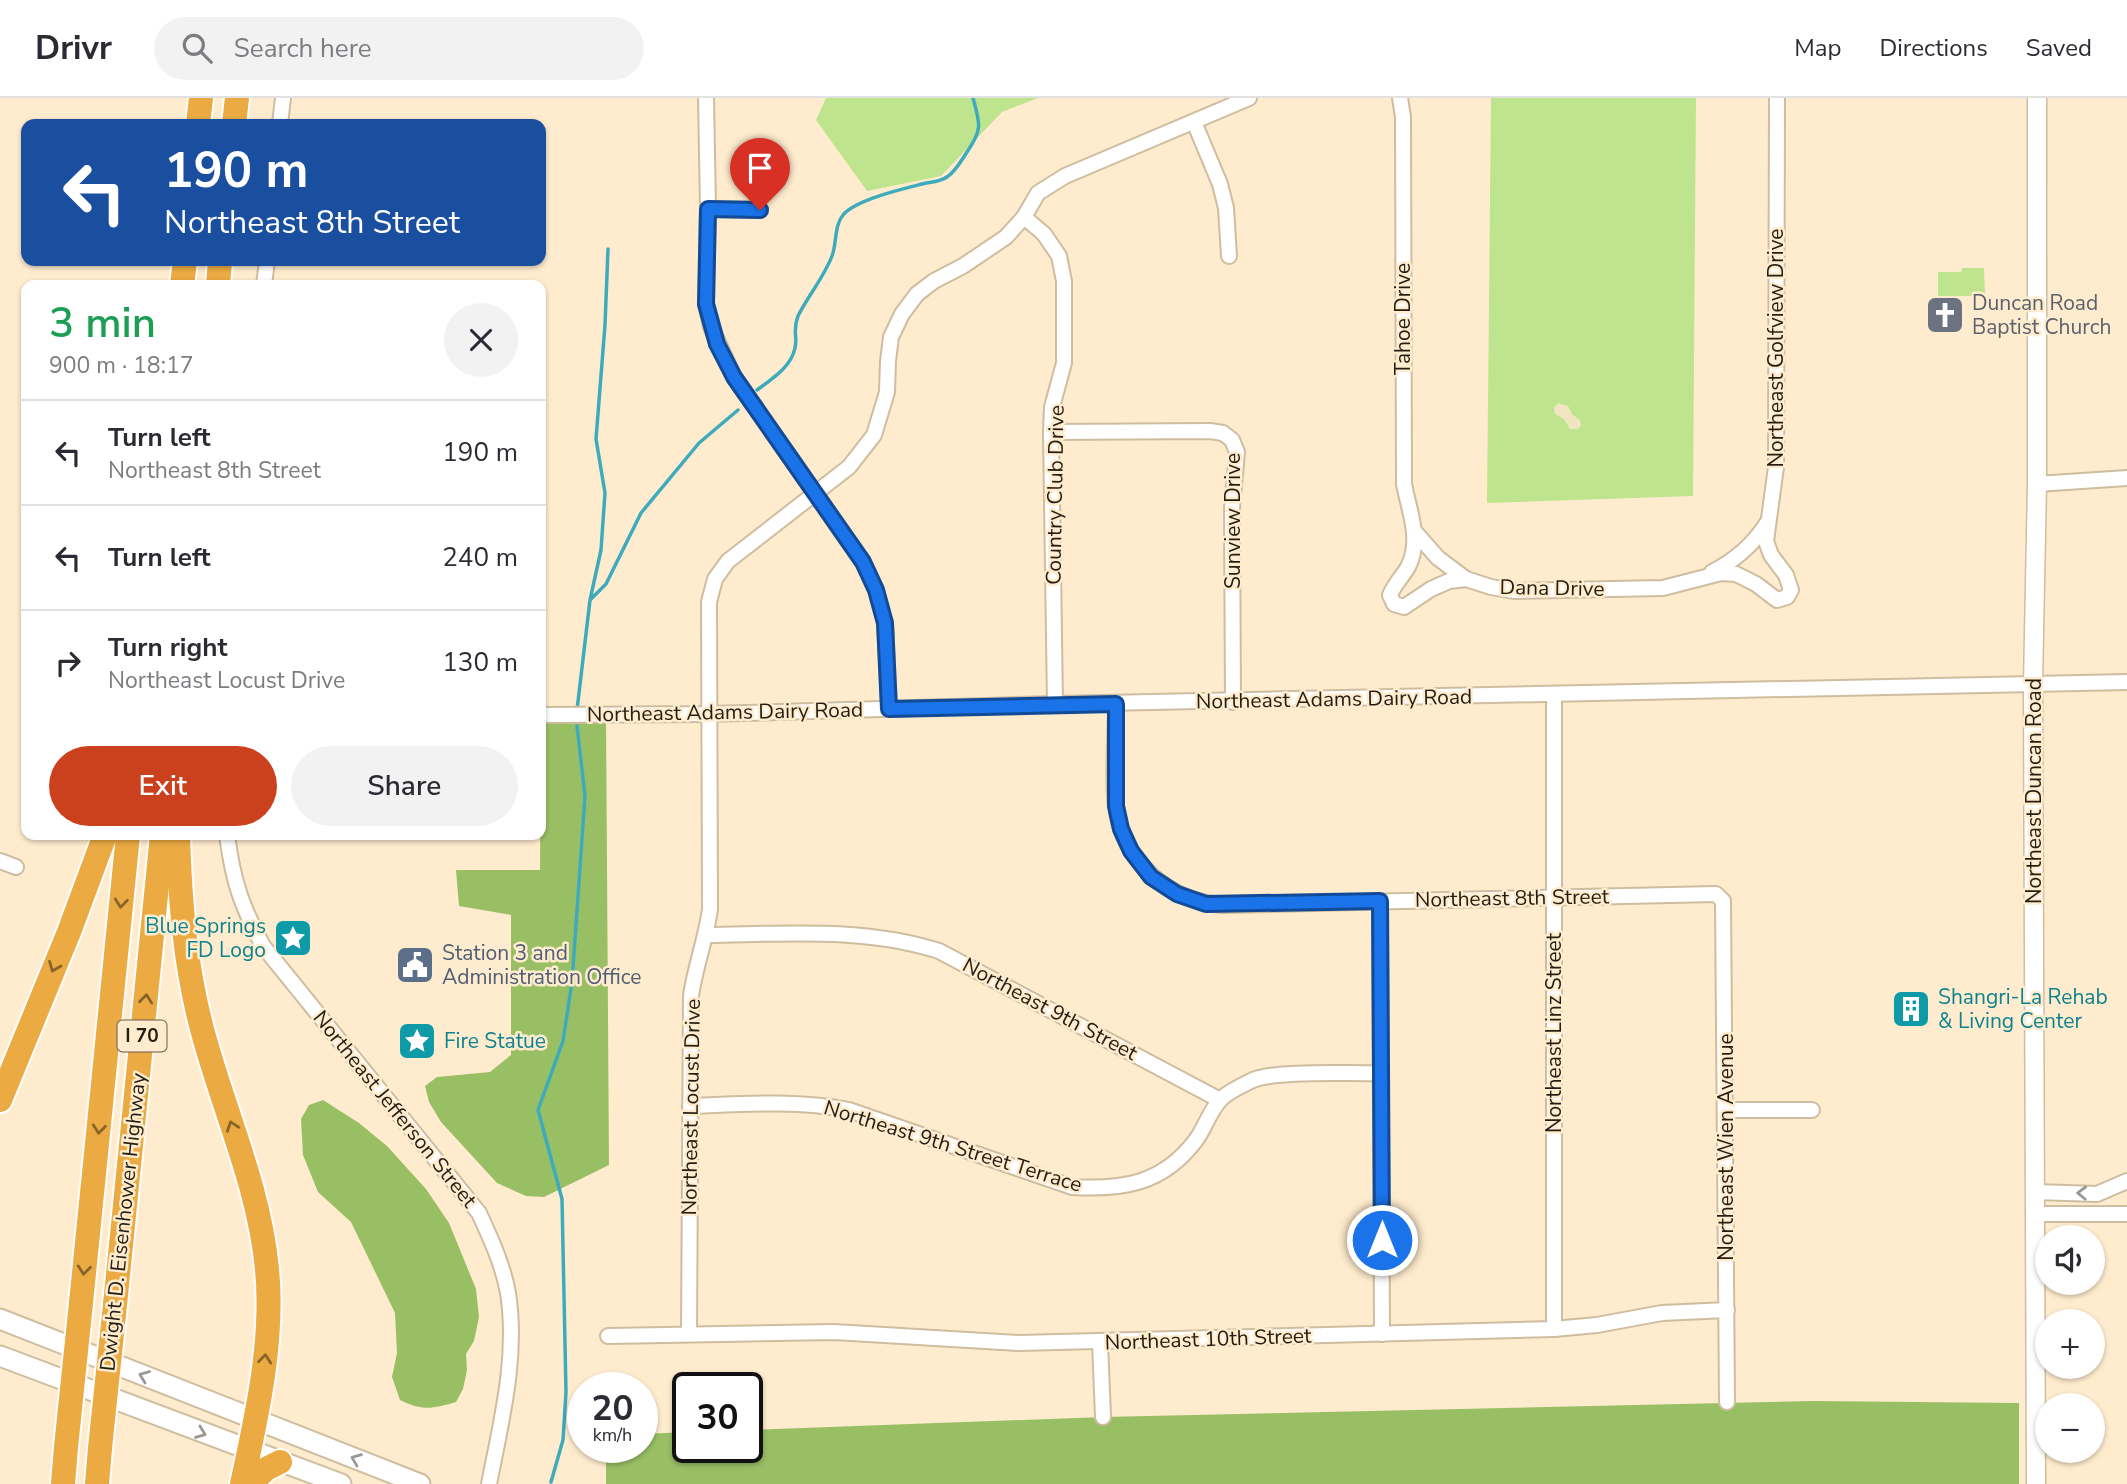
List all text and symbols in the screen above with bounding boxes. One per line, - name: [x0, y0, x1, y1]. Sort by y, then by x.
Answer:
- search box: [154, 17, 644, 80]
- text: Drivr: [35, 26, 112, 71]
- icon: search: [178, 29, 216, 67]
- text: Search here: [234, 31, 372, 66]
- text: Map: [1794, 32, 1841, 64]
- text: Directions: [1879, 32, 1988, 64]
- text: Saved: [2026, 32, 2092, 64]
- text: 190 m: [164, 137, 308, 204]
- pin: [730, 138, 790, 210]
- icon: left: [49, 147, 140, 238]
- icon: arrive: [741, 149, 779, 187]
- text: Northeast 8th Street: [164, 201, 460, 244]
- street label: Northeast Golfview Drive: [1762, 228, 1790, 468]
- street label: Tahoe Drive: [1389, 263, 1417, 375]
- place label: Duncan Road Baptist Church: [1972, 289, 2111, 341]
- church icon: Duncan Road Baptist Church: [1924, 294, 1966, 336]
- text: 3 min: [49, 295, 156, 352]
- button: close: [444, 303, 518, 377]
- text: 900 m · 18:17: [49, 350, 194, 381]
- street label: Country Club Drive: [1039, 405, 1071, 585]
- text: Turn left: [108, 420, 211, 455]
- icon: left: [49, 434, 87, 472]
- text: 190 m: [442, 435, 518, 470]
- street label: Sunview Drive: [1219, 453, 1247, 589]
- text: Northeast 8th Street: [108, 455, 321, 486]
- icon: left: [49, 539, 87, 577]
- text: Turn left: [108, 540, 211, 575]
- text: 240 m: [442, 540, 518, 575]
- street label: Dana Drive: [1499, 573, 1605, 603]
- text: Turn right: [108, 630, 227, 665]
- icon: right: [49, 644, 87, 682]
- text: 130 m: [442, 645, 518, 680]
- text: Northeast Locust Drive: [108, 665, 345, 696]
- street label: Northeast Duncan Road: [2020, 678, 2048, 904]
- street label: Northeast Adams Dairy Road: [1196, 683, 1472, 715]
- street label: Northeast Adams Dairy Road: [587, 696, 863, 728]
- button: Exit: [49, 746, 277, 826]
- button: Share: [291, 746, 518, 826]
- street label: Northeast 8th Street: [1415, 882, 1610, 914]
- one-way arrow: [114, 897, 129, 908]
- place label: Blue Springs FD Logo: [145, 912, 266, 964]
- place icon: Blue Springs FD Logo: [272, 917, 314, 959]
- street label: Northeast Linz Street: [1540, 932, 1568, 1133]
- place label: Station 3 and Administration Office: [442, 939, 641, 991]
- public building icon: Station 3 and Administration Office: [394, 944, 436, 986]
- street label: Northeast 9th Street: [958, 951, 1143, 1067]
- one-way arrow: [49, 961, 63, 973]
- place label: Shangri-La Rehab & Living Center: [1938, 983, 2108, 1035]
- building icon: Shangri-La Rehab & Living Center: [1890, 988, 1932, 1030]
- one-way arrow: [138, 994, 153, 1005]
- street label: Northeast Locust Drive: [675, 998, 707, 1216]
- street label: Northeast Jefferson Street: [307, 1005, 484, 1214]
- road number: I 70: [118, 1020, 166, 1052]
- place icon: Fire Statue: [396, 1020, 438, 1062]
- place label: Fire Statue: [444, 1027, 546, 1055]
- street label: Northeast Wien Avenue: [1712, 1033, 1740, 1261]
- street label: Dwight D. Eisenhower Highway: [93, 1071, 153, 1373]
- street label: Northeast 9th Street Terrace: [821, 1093, 1085, 1199]
- one-way arrow: [226, 1120, 240, 1132]
- one-way arrow: [91, 1123, 106, 1135]
- one-way arrow: [2077, 1186, 2088, 1201]
- position arrow: [1345, 1203, 1419, 1277]
- map controls: [2035, 1225, 2105, 1463]
- button: sound: [2035, 1225, 2105, 1295]
- one-way arrow: [77, 1264, 92, 1276]
- button: +: [2035, 1309, 2105, 1379]
- street label: Northeast 10th Street: [1104, 1321, 1312, 1357]
- one-way arrow: [257, 1353, 272, 1364]
- one-way arrow: [139, 1370, 151, 1384]
- speed limit sign: 30: [672, 1372, 763, 1463]
- text: 20: [591, 1385, 634, 1432]
- button: −: [2035, 1393, 2105, 1463]
- text: km/h: [593, 1423, 632, 1447]
- one-way arrow: [195, 1424, 207, 1438]
- one-way arrow: [351, 1453, 363, 1467]

